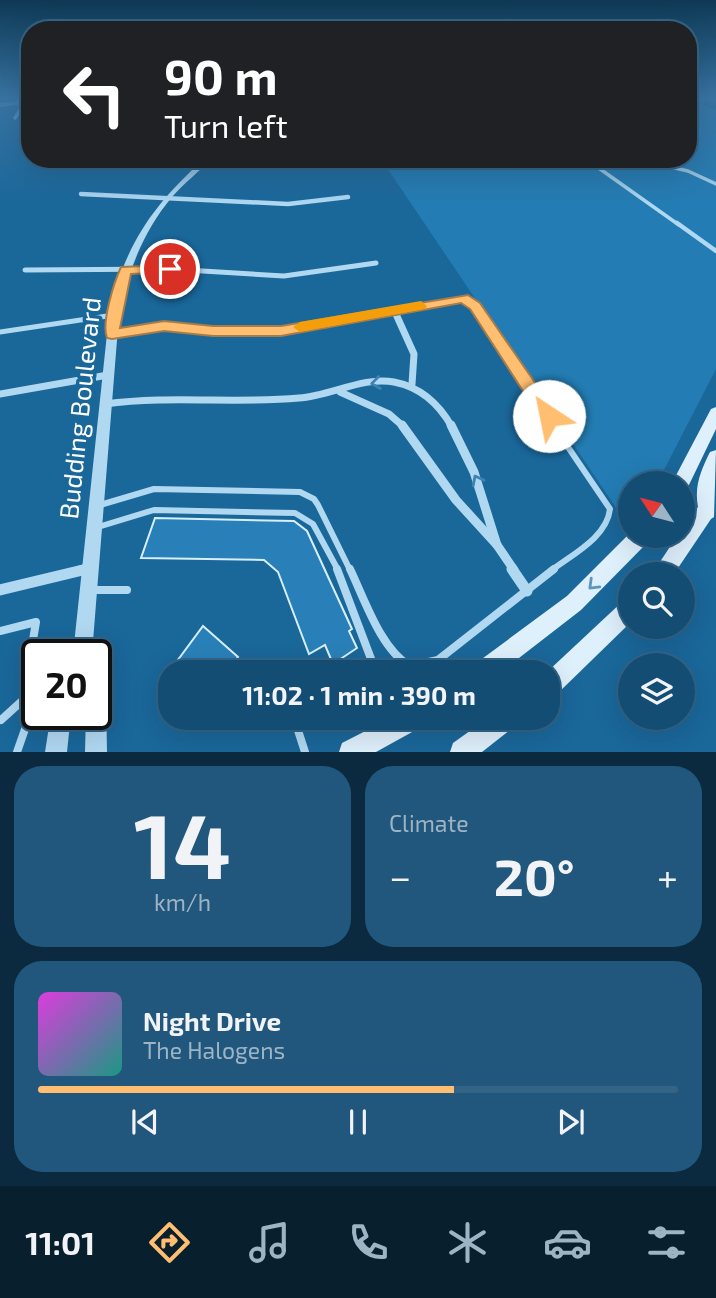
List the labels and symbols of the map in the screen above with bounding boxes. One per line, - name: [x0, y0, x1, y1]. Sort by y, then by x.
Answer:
- pin: [140, 239, 200, 299]
- street label: Budding Boulevard: [52, 296, 106, 520]
- one-way arrow: [370, 375, 382, 390]
- position arrow: [512, 379, 586, 453]
- north arrow: [618, 471, 695, 548]
- one-way arrow: [472, 475, 486, 487]
- one-way arrow: [589, 577, 602, 590]
- speed limit sign: 20: [21, 639, 112, 730]

